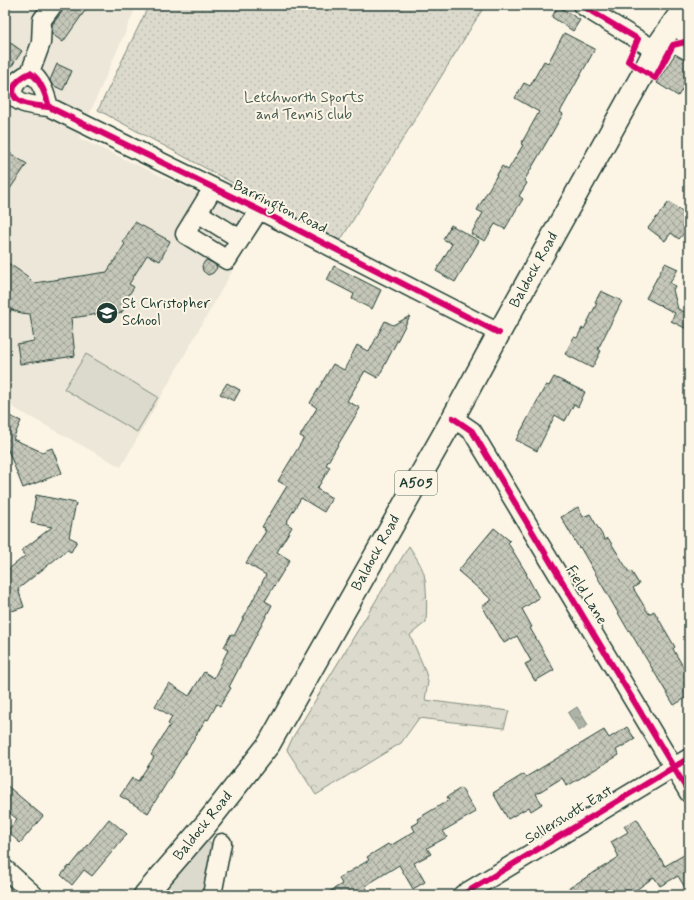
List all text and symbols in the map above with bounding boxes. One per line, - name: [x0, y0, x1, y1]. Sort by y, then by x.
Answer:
- park label: Letchworth Sports and Tennis club: [244, 88, 364, 125]
- street label: Barrington Road: [229, 176, 330, 239]
- street label: Baldock Road: [505, 228, 563, 312]
- place label: St Christopher School: [122, 294, 210, 331]
- school or university icon: St Christopher School: [94, 300, 120, 326]
- road number: A505: [395, 471, 437, 495]
- street label: Baldock Road: [347, 511, 405, 595]
- street label: Field Lane: [561, 562, 612, 629]
- street label: Sollershott East: [522, 781, 617, 849]
- street label: Baldock Road: [169, 787, 237, 865]

